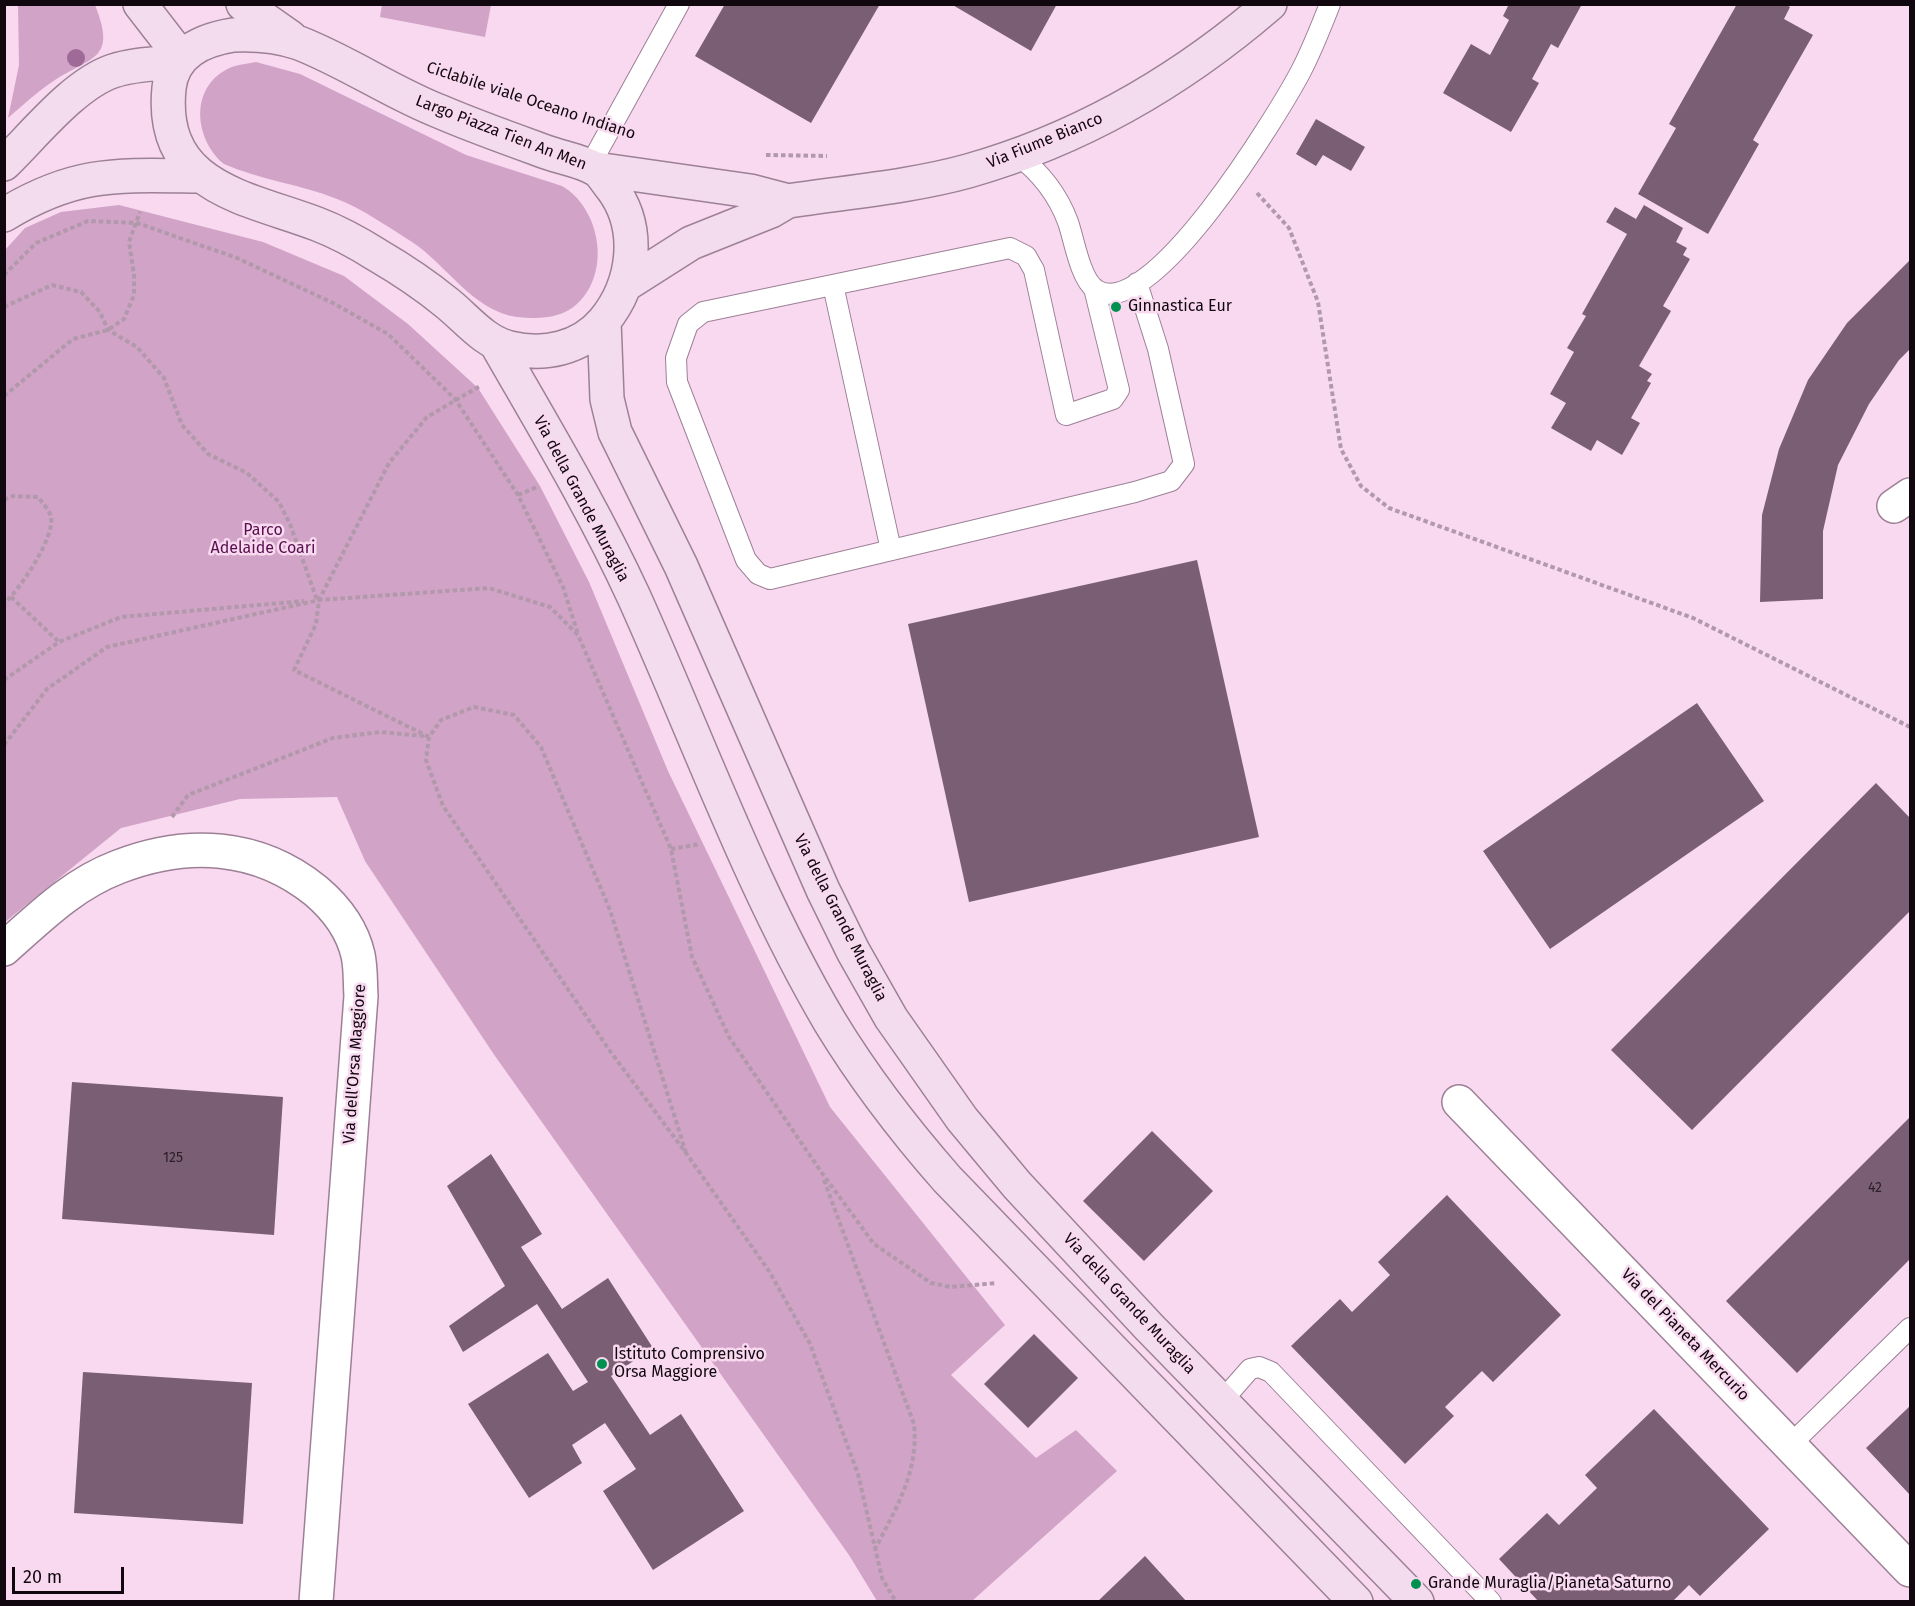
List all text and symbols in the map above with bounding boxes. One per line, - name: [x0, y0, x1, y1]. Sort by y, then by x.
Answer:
- street label: Ciclabile viale Oceano Indiano: [424, 58, 638, 144]
- street label: Largo Piazza Tien An Men: [413, 91, 589, 175]
- street label: Via Fiume Bianco: [984, 109, 1106, 173]
- place label: Ginnastica Eur: [1128, 297, 1232, 317]
- marker: Ginnastica Eur: [1109, 300, 1123, 314]
- street label: Via della Grande Muraglia: [529, 413, 633, 585]
- park label: Parco Adelaide Coari: [210, 521, 316, 559]
- street label: Via della Grande Muraglia: [789, 831, 891, 1005]
- street label: Via dell'Orsa Maggiore: [340, 983, 370, 1145]
- house number: 125: [163, 1150, 183, 1166]
- house number: 42: [1868, 1180, 1882, 1196]
- street label: Via della Grande Muraglia: [1059, 1230, 1199, 1378]
- street label: Via del Pianeta Mercurio: [1617, 1265, 1753, 1405]
- place label: Istituto Comprensivo Orsa Maggiore: [614, 1345, 765, 1383]
- marker: Istituto Comprensivo Orsa Maggiore: [595, 1357, 609, 1371]
- scale bar: [15, 1555, 128, 1593]
- text: 20 m: [23, 1566, 62, 1588]
- place label: Grande Muraglia/Pianeta Saturno: [1428, 1574, 1671, 1594]
- marker: Grande Muraglia/Pianeta Saturno: [1409, 1577, 1423, 1591]

